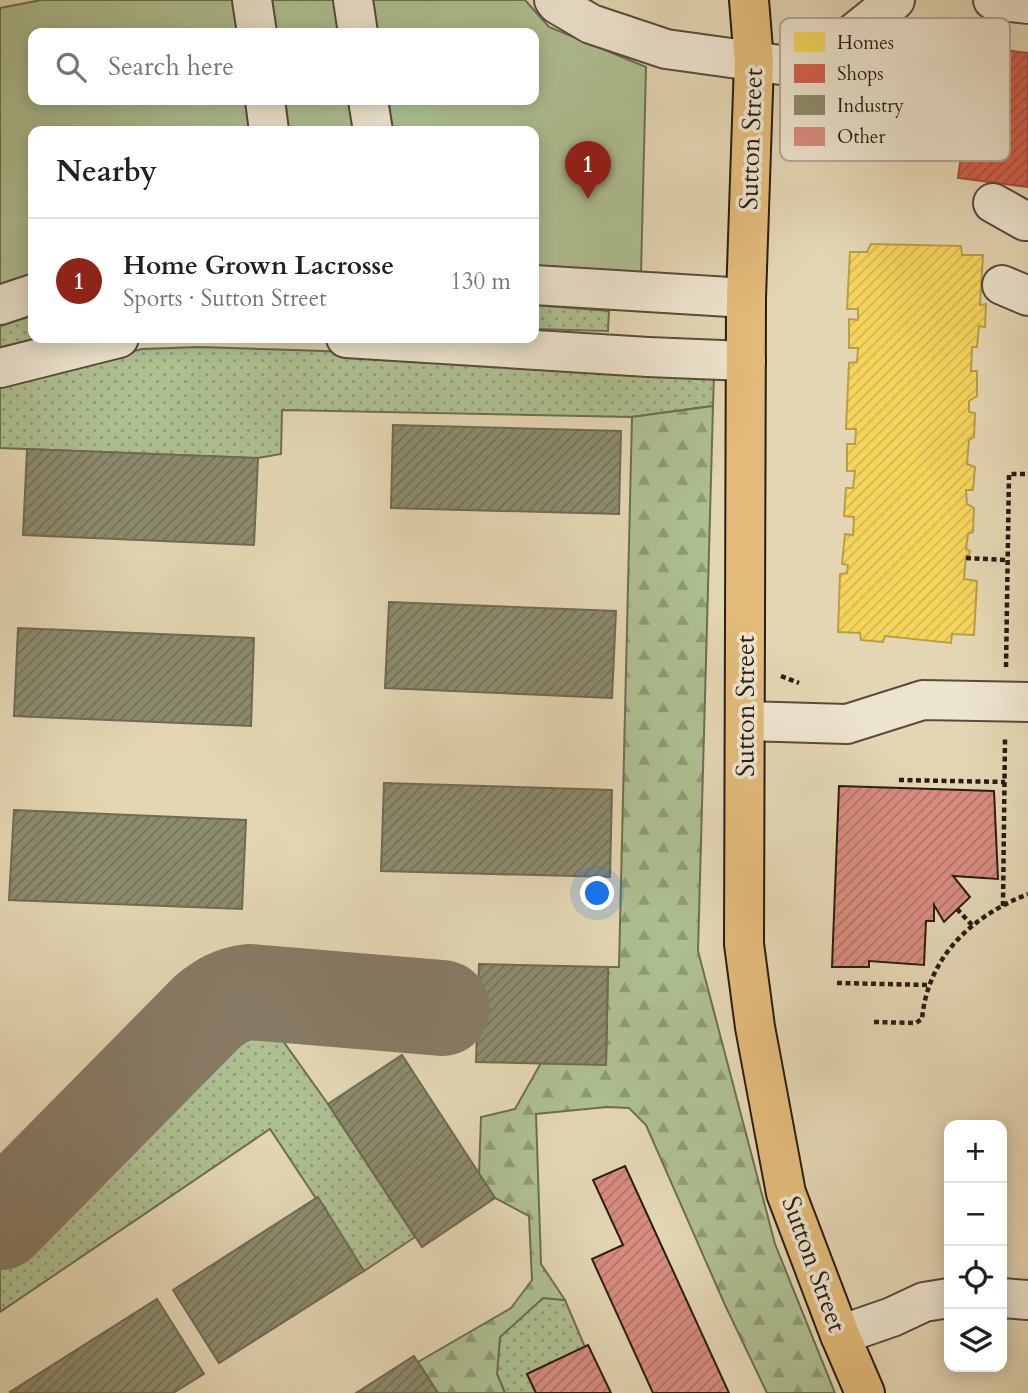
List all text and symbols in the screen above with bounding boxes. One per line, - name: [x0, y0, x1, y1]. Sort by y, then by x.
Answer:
- legend: [780, 18, 1010, 161]
- search box: [28, 28, 539, 105]
- text: Homes: [837, 30, 894, 56]
- icon: search: [52, 48, 90, 86]
- text: Search here: [108, 49, 234, 84]
- text: Shops: [837, 61, 884, 87]
- street label: Sutton Street: [731, 67, 771, 211]
- text: Industry: [837, 93, 904, 119]
- text: Other: [837, 124, 885, 150]
- pin: 1: [565, 141, 611, 199]
- text: Nearby: [56, 151, 157, 192]
- text: Home Grown Lacrosse: [123, 248, 394, 283]
- text: 1: [73, 266, 85, 297]
- text: 130 m: [450, 266, 511, 297]
- text: Sports · Sutton Street: [123, 283, 326, 314]
- street label: Sutton Street: [728, 635, 763, 777]
- your location: [580, 876, 614, 910]
- map controls: [944, 1120, 1007, 1372]
- button: +: [944, 1120, 1007, 1183]
- button: −: [944, 1183, 1007, 1246]
- street label: Sutton Street: [773, 1191, 855, 1337]
- button: locate: [944, 1246, 1007, 1309]
- button: layers: [944, 1309, 1007, 1372]

